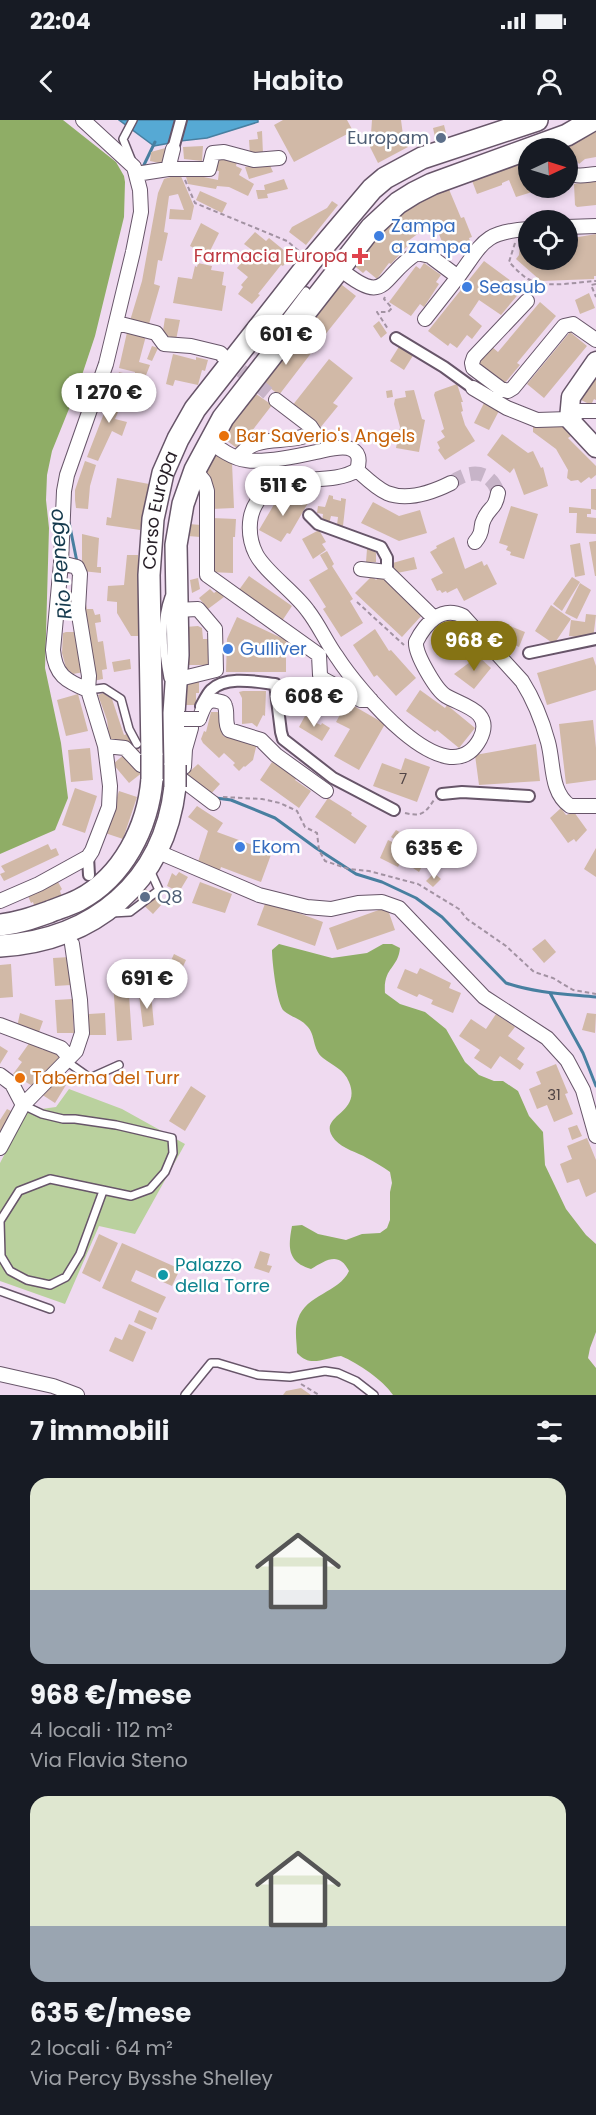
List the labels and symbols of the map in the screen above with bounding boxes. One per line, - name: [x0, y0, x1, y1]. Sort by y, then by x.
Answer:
- place label: Europam: [347, 125, 429, 150]
- marker: Europam: [434, 131, 448, 145]
- north arrow: [518, 138, 578, 198]
- place label: Zampa a zampa: [391, 213, 471, 259]
- marker: Zampa a zampa: [372, 229, 386, 243]
- place label: Farmacia Europa: [194, 243, 348, 268]
- marker: Farmacia Europa: [353, 249, 367, 263]
- place label: Seasub: [479, 274, 546, 299]
- marker: Seasub: [460, 280, 474, 294]
- pin: 601 €: [244, 315, 328, 366]
- pin: 1 270 €: [54, 373, 164, 424]
- place label: Bar Saverio's Angels: [236, 423, 415, 448]
- marker: Bar Saverio's Angels: [217, 429, 231, 443]
- street label: Corso Europa: [136, 446, 183, 571]
- pin: 511 €: [241, 466, 325, 517]
- water label: Rio Penego: [41, 507, 79, 621]
- pin: 968 €: [432, 621, 516, 672]
- place label: Gulliver: [240, 636, 307, 661]
- marker: Gulliver: [221, 642, 235, 656]
- pin: 608 €: [272, 677, 356, 728]
- house number: 7: [399, 768, 407, 789]
- pin: 635 €: [392, 829, 476, 880]
- place label: Ekom: [252, 834, 301, 859]
- marker: Ekom: [233, 840, 247, 854]
- place label: Q8: [157, 884, 183, 909]
- marker: Q8: [138, 890, 152, 904]
- pin: 691 €: [105, 959, 189, 1010]
- place label: Taberna del Turr: [32, 1065, 180, 1090]
- marker: Taberna del Turr: [13, 1071, 27, 1085]
- house number: 31: [547, 1084, 561, 1105]
- place label: Palazzo della Torre: [175, 1252, 270, 1298]
- marker: Palazzo della Torre: [156, 1268, 170, 1282]

